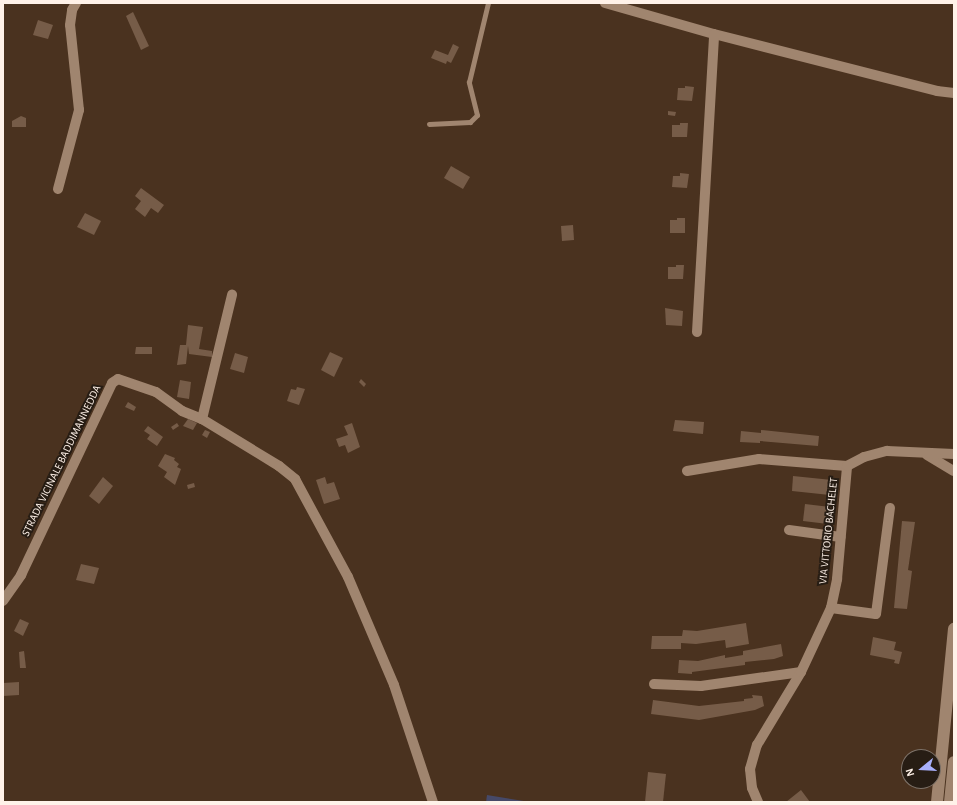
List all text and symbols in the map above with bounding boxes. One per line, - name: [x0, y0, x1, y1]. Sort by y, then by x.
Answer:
- street label: STRADA VICINALE BADDIMANNEDDA: [20, 383, 104, 539]
- street label: VIA VITTORIO BACHELET: [817, 477, 841, 585]
- north arrow: [901, 749, 941, 789]
- text: N: [904, 767, 916, 778]

